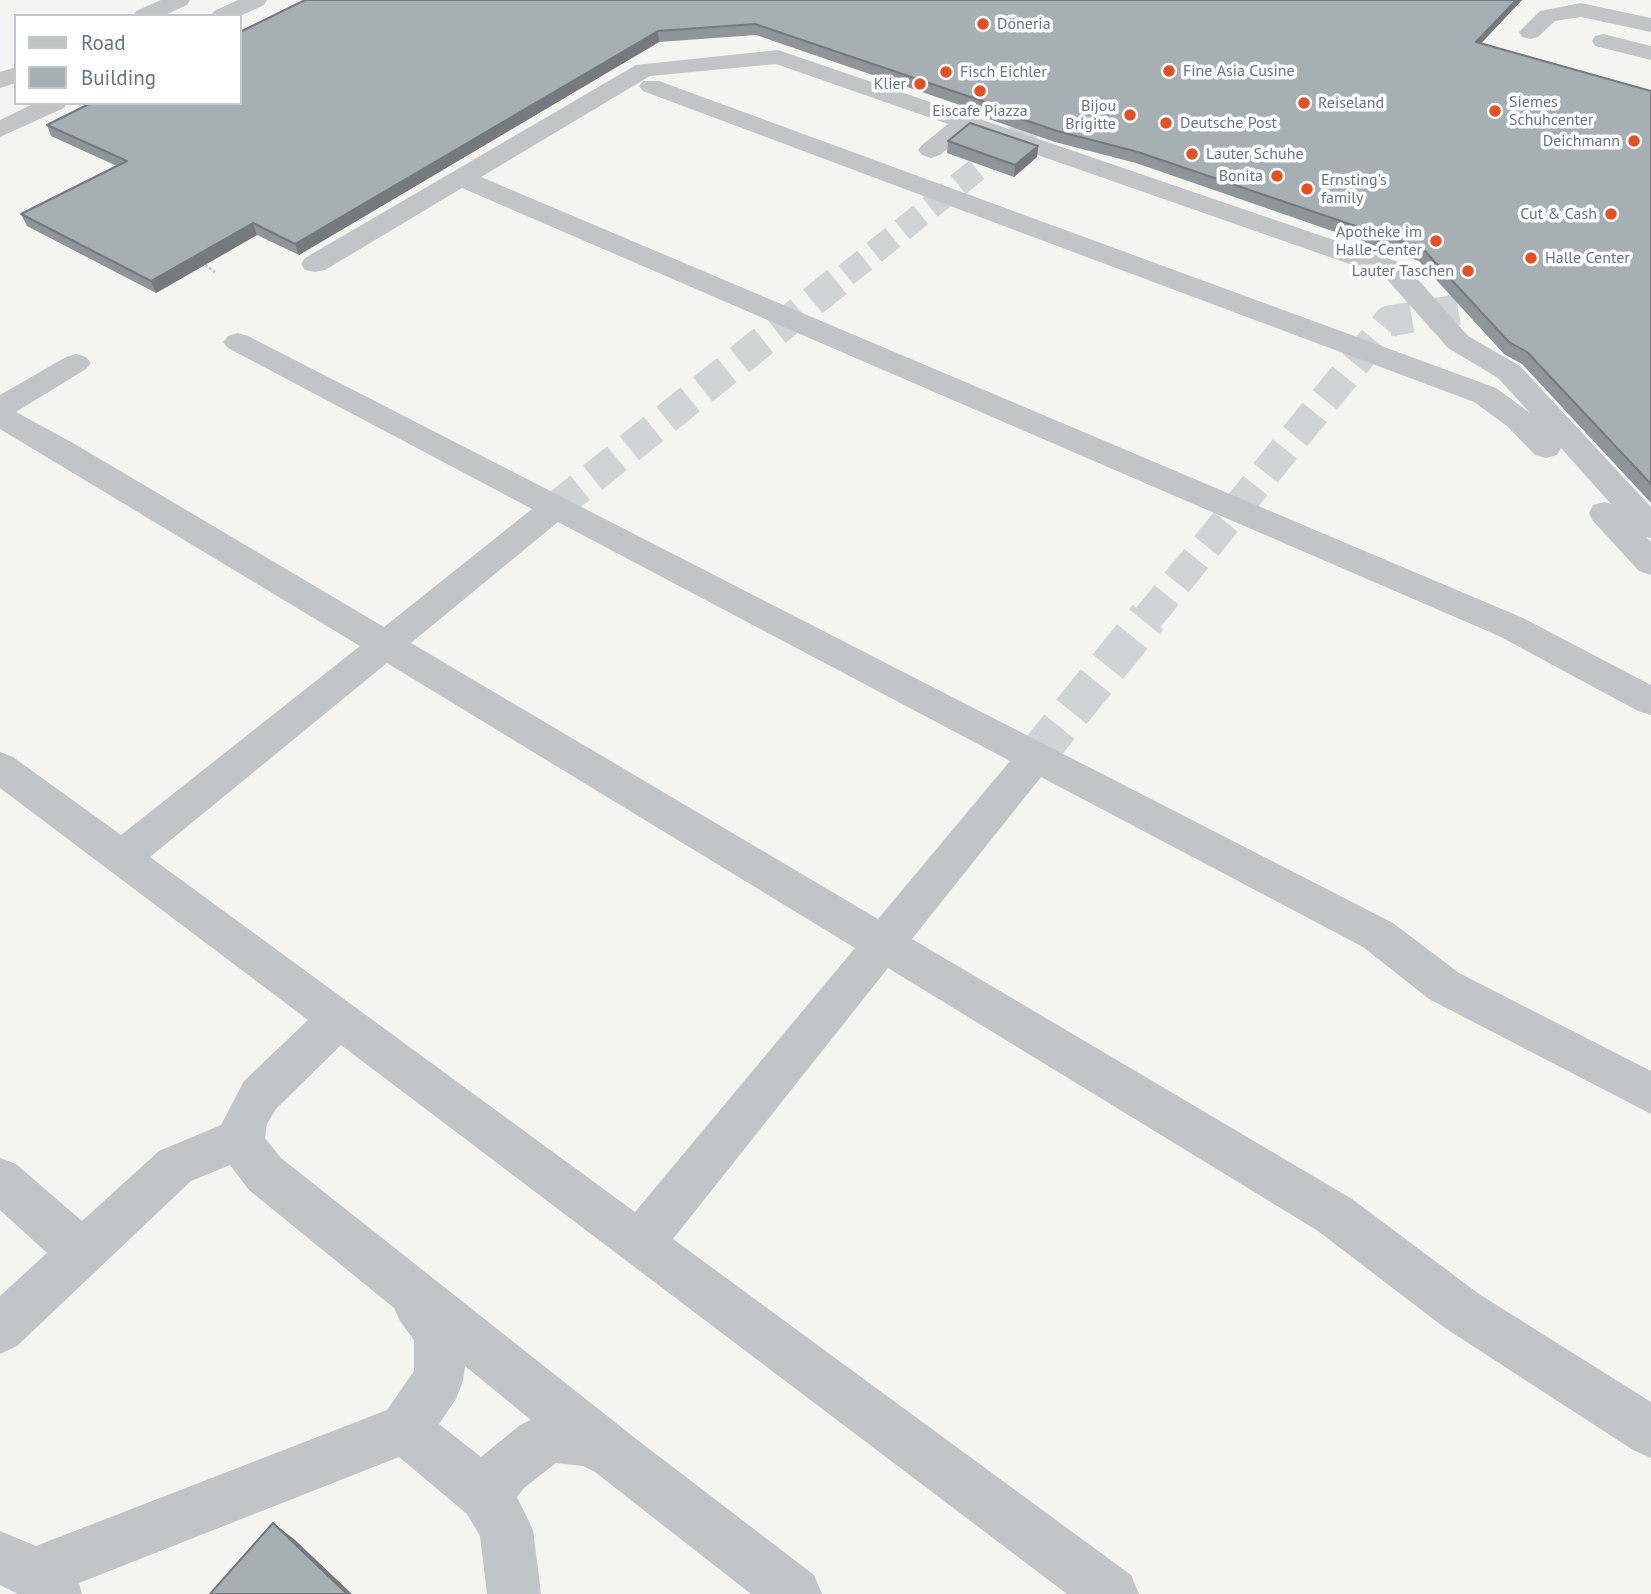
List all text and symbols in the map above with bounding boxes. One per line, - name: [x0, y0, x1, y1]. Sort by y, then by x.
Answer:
- legend: [14, 14, 242, 105]
- place label: Döneria: [997, 14, 1051, 34]
- marker: Döneria: [975, 16, 991, 32]
- text: Road: [81, 29, 125, 56]
- place label: Fine Asia Cusine: [1183, 61, 1295, 81]
- place label: Fisch Eichler: [960, 62, 1047, 82]
- marker: Fine Asia Cusine: [1161, 63, 1177, 79]
- text: Building: [81, 64, 156, 91]
- marker: Fisch Eichler: [938, 64, 954, 80]
- place label: Klier: [874, 74, 906, 94]
- marker: Klier: [912, 76, 928, 92]
- marker: Eiscafe Piazza: [972, 83, 988, 99]
- place label: Siemes Schuhcenter: [1509, 92, 1593, 130]
- place label: Reiseland: [1318, 93, 1384, 113]
- marker: Reiseland: [1296, 95, 1312, 111]
- place label: Bijou Brigitte: [1065, 96, 1116, 134]
- place label: Eiscafe Piazza: [932, 101, 1028, 121]
- marker: Siemes Schuhcenter: [1487, 103, 1503, 119]
- marker: Bijou Brigitte: [1122, 107, 1138, 123]
- place label: Deutsche Post: [1180, 113, 1277, 133]
- marker: Deutsche Post: [1158, 115, 1174, 131]
- place label: Deichmann: [1543, 131, 1620, 151]
- marker: Deichmann: [1626, 133, 1642, 149]
- place label: Lauter Schuhe: [1206, 144, 1304, 164]
- marker: Lauter Schuhe: [1184, 146, 1200, 162]
- place label: Bonita: [1219, 166, 1263, 186]
- marker: Bonita: [1269, 168, 1285, 184]
- place label: Ernsting's family: [1321, 170, 1387, 208]
- marker: Ernsting's family: [1299, 181, 1315, 197]
- place label: Cut & Cash: [1520, 204, 1597, 224]
- marker: Cut & Cash: [1603, 206, 1619, 222]
- place label: Apotheke im Halle-Center: [1336, 222, 1422, 260]
- marker: Apotheke im Halle-Center: [1428, 233, 1444, 249]
- place label: Halle Center: [1545, 248, 1630, 268]
- marker: Halle Center: [1523, 250, 1539, 266]
- place label: Lauter Taschen: [1352, 261, 1454, 281]
- marker: Lauter Taschen: [1460, 263, 1476, 279]

